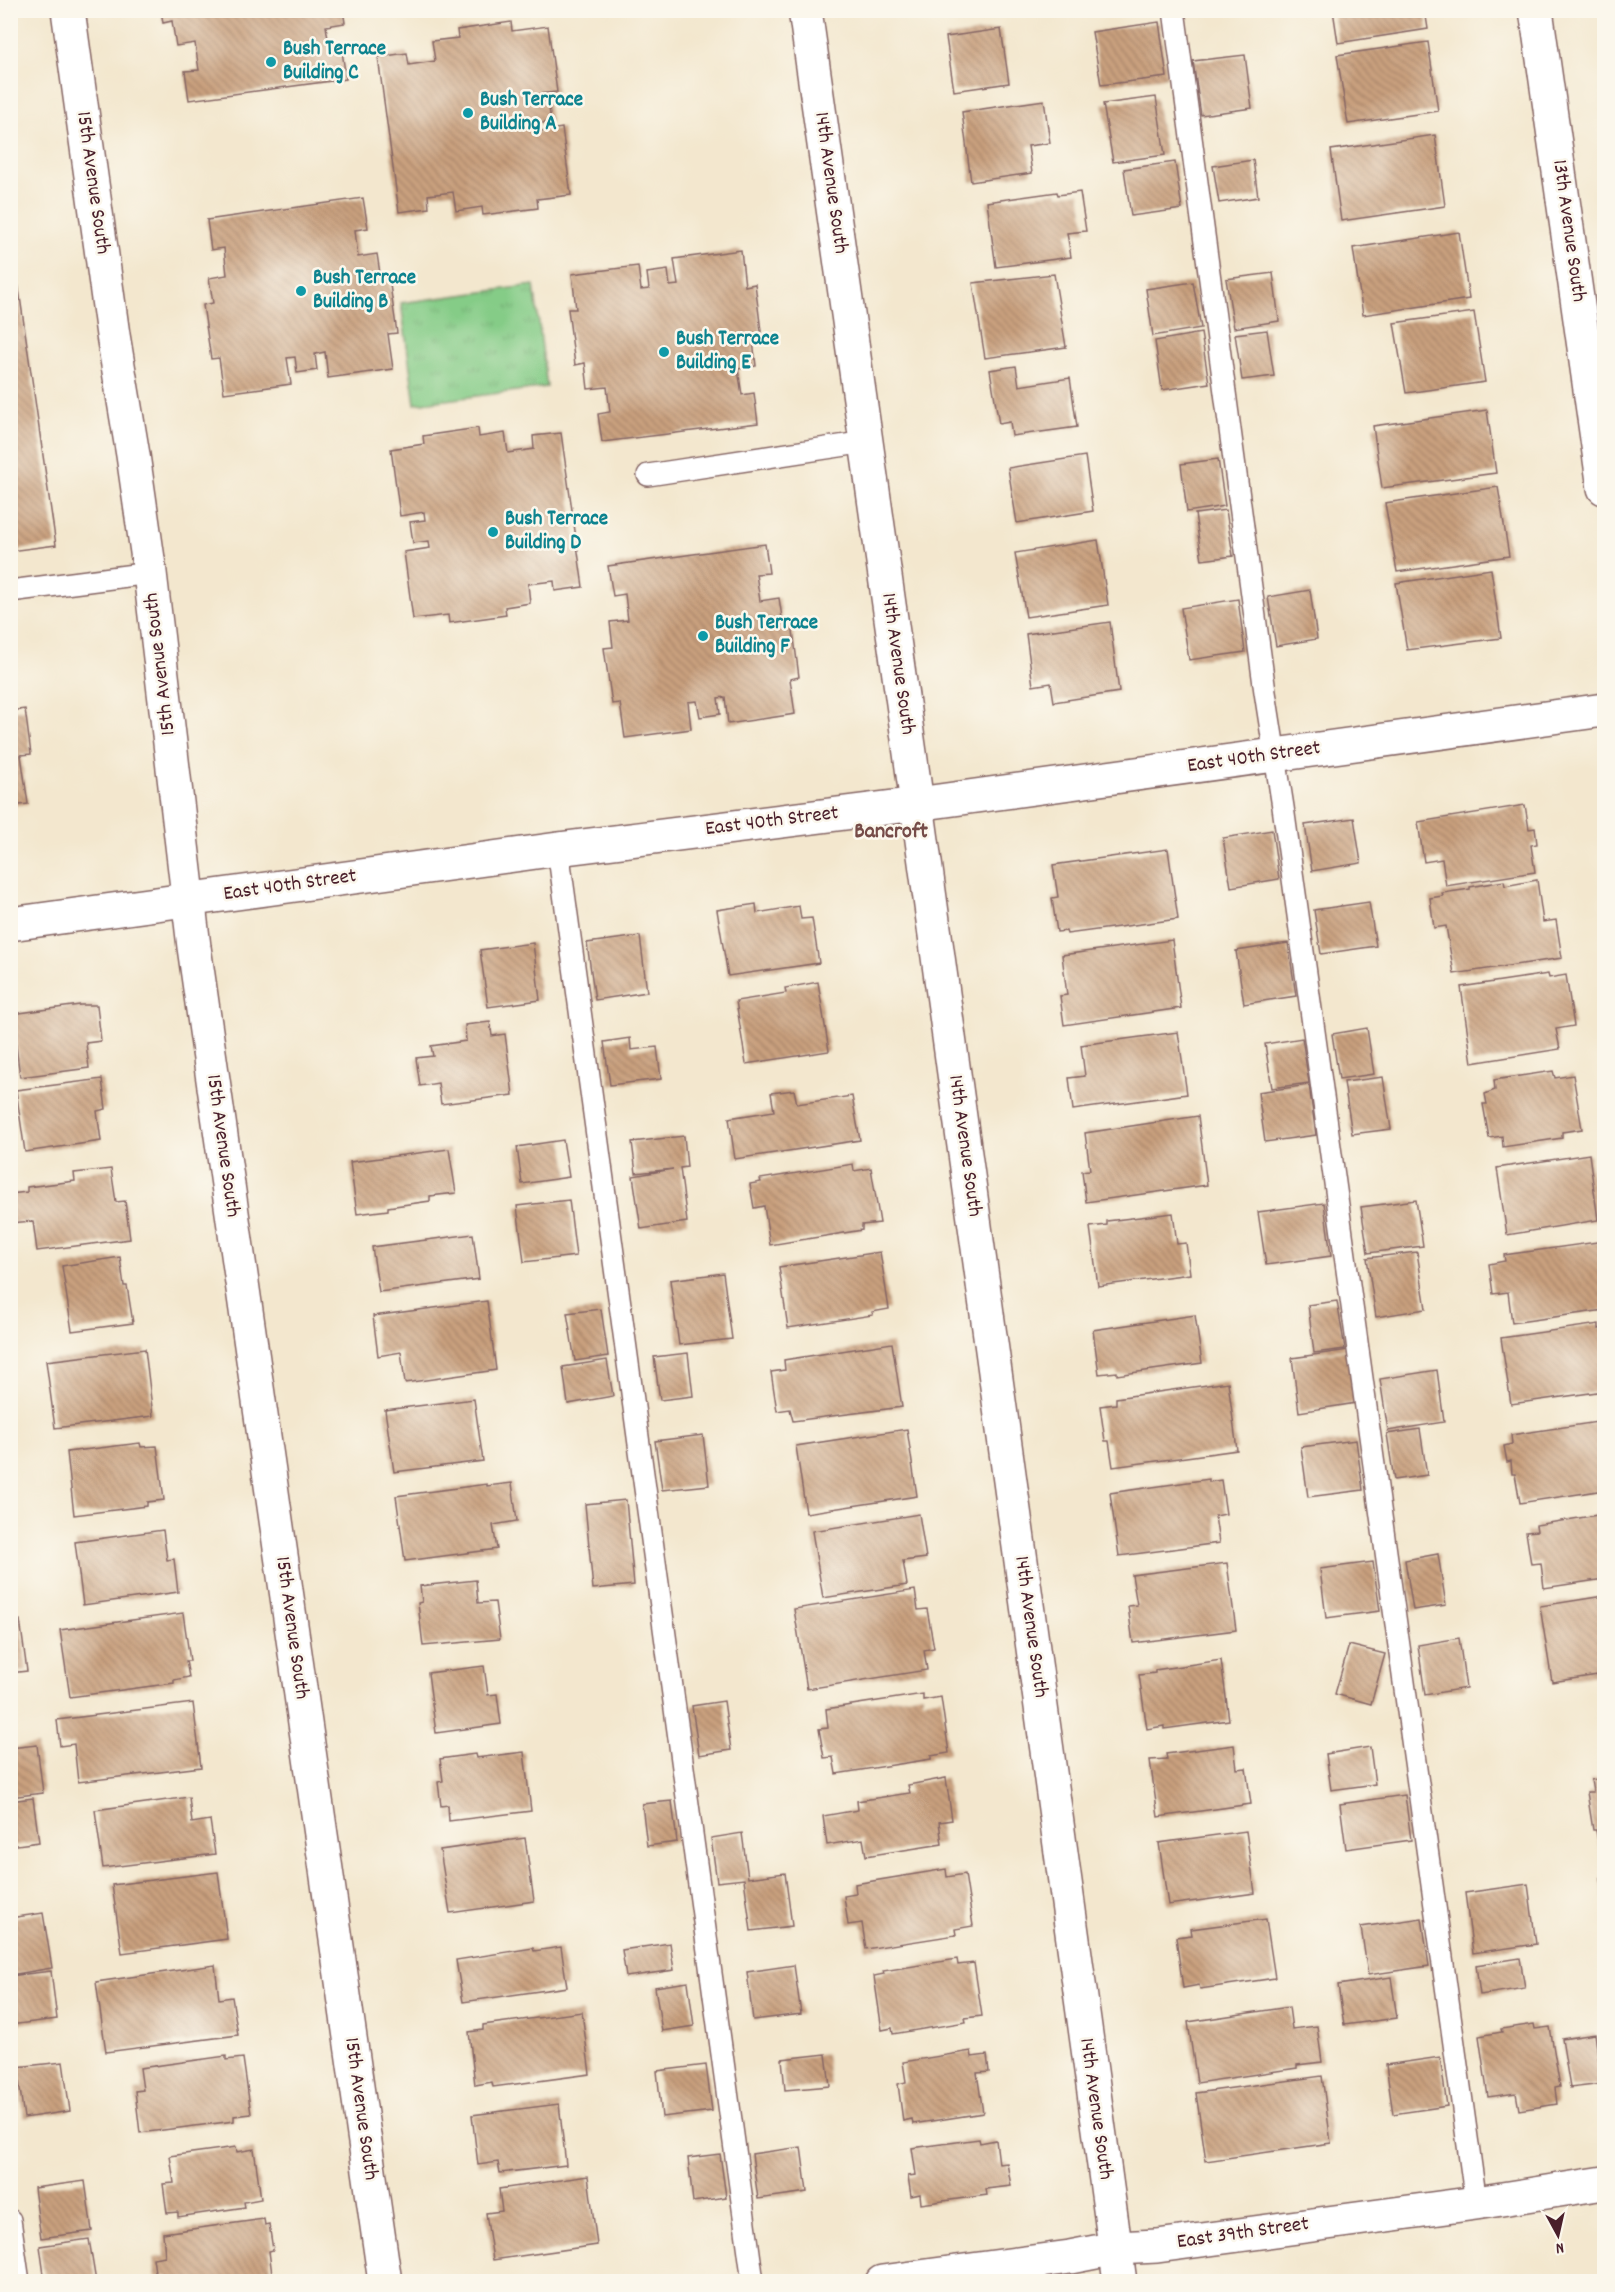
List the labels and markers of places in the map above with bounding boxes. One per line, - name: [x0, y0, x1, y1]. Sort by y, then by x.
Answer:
- place label: Bush Terrace Building C: [283, 35, 386, 89]
- marker: Bush Terrace Building C: [264, 55, 278, 69]
- place label: Bush Terrace Building A: [480, 86, 583, 140]
- marker: Bush Terrace Building A: [461, 106, 475, 120]
- place label: Bush Terrace Building B: [313, 264, 416, 318]
- marker: Bush Terrace Building B: [294, 284, 308, 298]
- place label: Bush Terrace Building E: [676, 325, 779, 379]
- marker: Bush Terrace Building E: [657, 345, 671, 359]
- place label: Bush Terrace Building D: [505, 505, 608, 559]
- marker: Bush Terrace Building D: [486, 525, 500, 539]
- place label: Bush Terrace Building F: [715, 609, 818, 663]
- marker: Bush Terrace Building F: [696, 629, 710, 643]

